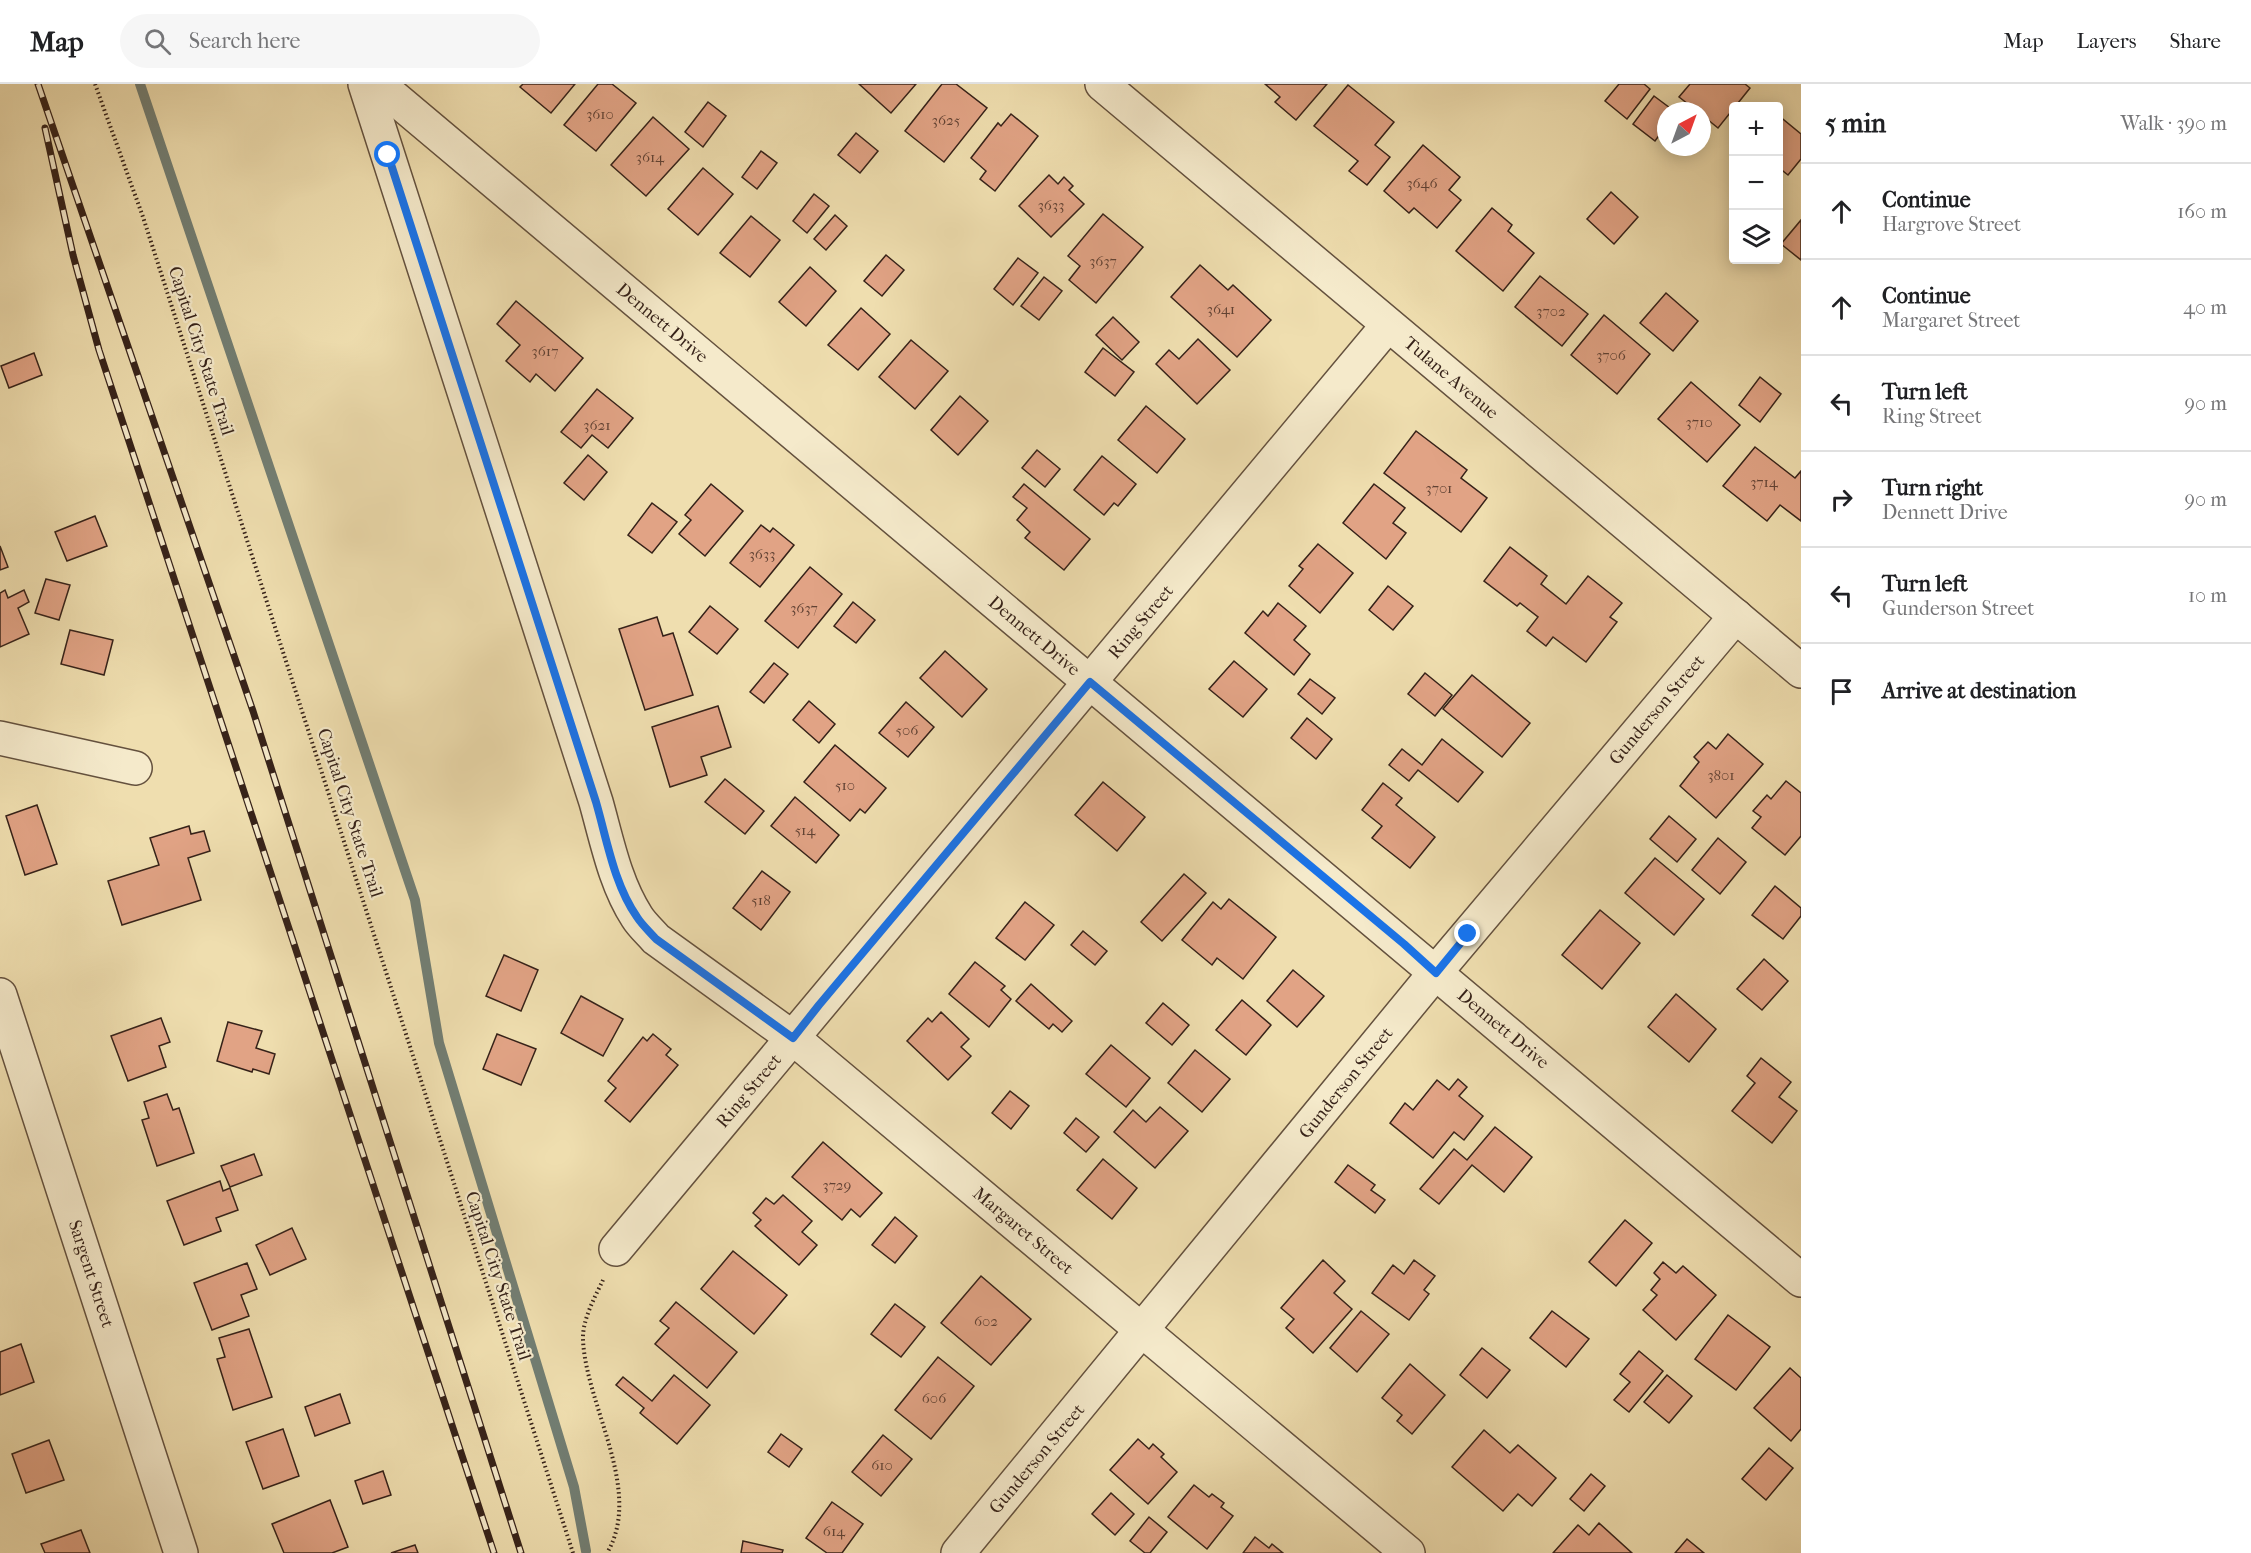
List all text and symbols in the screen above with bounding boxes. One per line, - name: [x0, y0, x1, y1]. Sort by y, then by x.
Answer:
- search box: [120, 14, 540, 68]
- text: Map: [30, 25, 84, 58]
- icon: search: [141, 25, 174, 58]
- text: Search here: [189, 28, 300, 54]
- text: Map: [2003, 29, 2044, 53]
- text: Layers: [2077, 29, 2136, 53]
- text: Share: [2169, 29, 2221, 53]
- north arrow: [1657, 102, 1711, 156]
- map controls: [1729, 102, 1783, 264]
- button: +: [1729, 102, 1783, 156]
- house number: 3610: [586, 105, 614, 123]
- text: 5 min: [1825, 108, 1886, 139]
- house number: 3625: [932, 111, 960, 129]
- text: Walk · 390 m: [2120, 112, 2227, 135]
- route start: [374, 141, 400, 167]
- house number: 3614: [636, 148, 665, 166]
- button: −: [1729, 156, 1783, 210]
- house number: 3646: [1406, 174, 1438, 192]
- text: Continue: [1882, 187, 1971, 213]
- icon: ahead: [1825, 195, 1858, 228]
- house number: 3633: [1038, 196, 1064, 214]
- text: 160 m: [2177, 200, 2227, 223]
- button: layers: [1729, 210, 1783, 264]
- text: Hargrove Street: [1882, 213, 2021, 236]
- house number: 3637: [1089, 252, 1117, 270]
- street label: Capital City State Trail: [164, 264, 238, 438]
- street label: Dennett Drive: [612, 279, 712, 367]
- text: Continue: [1882, 283, 1971, 309]
- icon: ahead: [1825, 291, 1858, 324]
- text: 40 m: [2183, 296, 2227, 319]
- house number: 3641: [1207, 300, 1235, 318]
- house number: 3702: [1536, 302, 1566, 320]
- text: Margaret Street: [1882, 309, 2020, 332]
- street label: Tulane Avenue: [1400, 333, 1502, 424]
- house number: 3617: [532, 342, 558, 360]
- house number: 3706: [1596, 346, 1627, 364]
- text: Turn left: [1882, 379, 1968, 405]
- icon: left: [1825, 387, 1858, 420]
- text: 90 m: [2185, 392, 2227, 415]
- text: Ring Street: [1882, 405, 1982, 428]
- house number: 3710: [1686, 413, 1712, 431]
- house number: 3621: [583, 416, 611, 434]
- house number: 3714: [1750, 473, 1779, 491]
- text: Turn right: [1882, 475, 1983, 501]
- house number: 3701: [1426, 479, 1452, 497]
- icon: right: [1825, 483, 1858, 516]
- text: 90 m: [2185, 488, 2227, 511]
- text: Dennett Drive: [1882, 501, 2008, 524]
- house number: 3633: [749, 545, 775, 563]
- text: Turn left: [1882, 571, 1968, 597]
- icon: left: [1825, 579, 1858, 612]
- street label: Ring Street: [1104, 580, 1178, 663]
- text: 10 m: [2188, 584, 2227, 607]
- street label: Dennett Drive: [984, 592, 1084, 680]
- text: Gunderson Street: [1882, 597, 2034, 620]
- house number: 3637: [790, 599, 818, 617]
- street label: Gunderson Street: [1605, 650, 1709, 769]
- icon: arrive: [1825, 675, 1858, 708]
- text: Arrive at destination: [1882, 678, 2076, 704]
- house number: 506: [896, 721, 919, 739]
- street label: Capital City State Trail: [313, 726, 387, 900]
- house number: 3801: [1707, 766, 1735, 784]
- house number: 510: [835, 776, 855, 794]
- house number: 514: [795, 821, 816, 839]
- house number: 518: [751, 891, 771, 909]
- route end: [1454, 920, 1480, 946]
- street label: Dennett Drive: [1453, 985, 1553, 1073]
- street label: Gunderson Street: [1295, 1023, 1398, 1143]
- street label: Ring Street: [712, 1049, 786, 1132]
- house number: 3729: [823, 1176, 852, 1194]
- street label: Margaret Street: [969, 1183, 1078, 1279]
- street label: Capital City State Trail: [461, 1189, 535, 1363]
- street label: Sargent Street: [64, 1218, 118, 1331]
- house number: 602: [974, 1312, 998, 1330]
- house number: 606: [922, 1389, 947, 1407]
- street label: Gunderson Street: [985, 1399, 1089, 1518]
- house number: 610: [871, 1456, 893, 1474]
- house number: 614: [823, 1522, 846, 1540]

